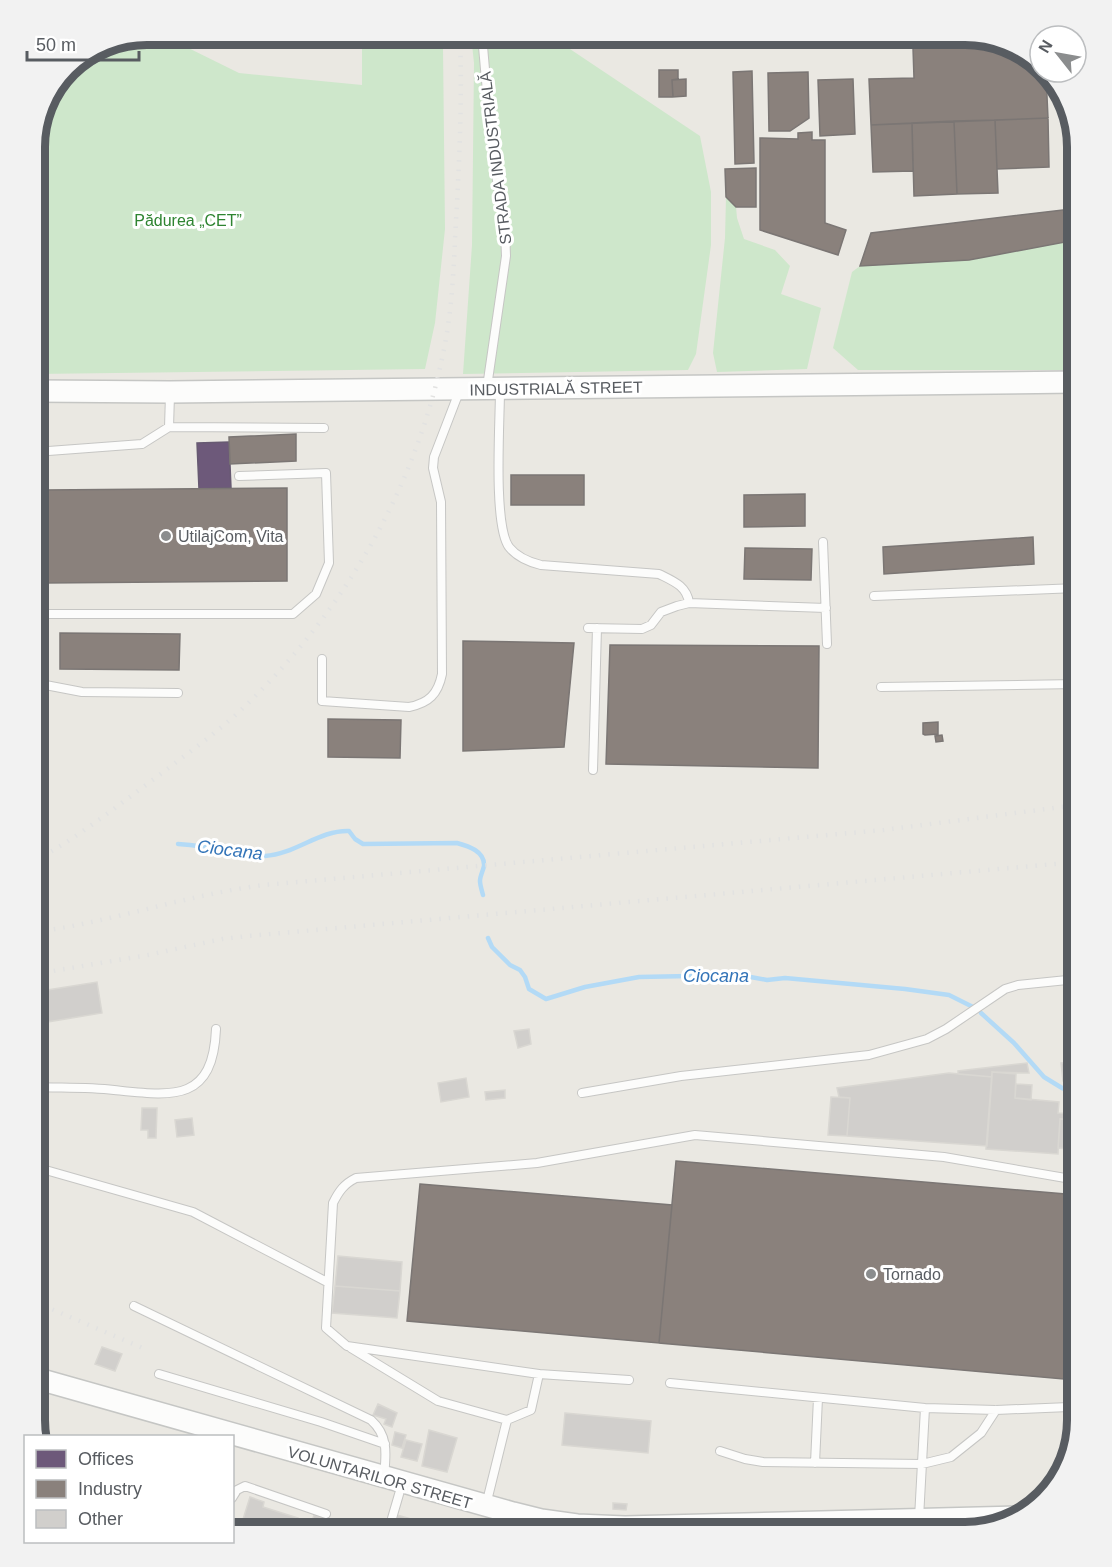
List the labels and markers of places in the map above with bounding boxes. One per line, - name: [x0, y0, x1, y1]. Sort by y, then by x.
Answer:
- place label: UtilajCom, Vita: [178, 528, 284, 545]
- marker: UtilajCom, Vita: [159, 529, 173, 543]
- place label: Tornado: [883, 1266, 941, 1283]
- marker: Tornado: [864, 1267, 878, 1281]

